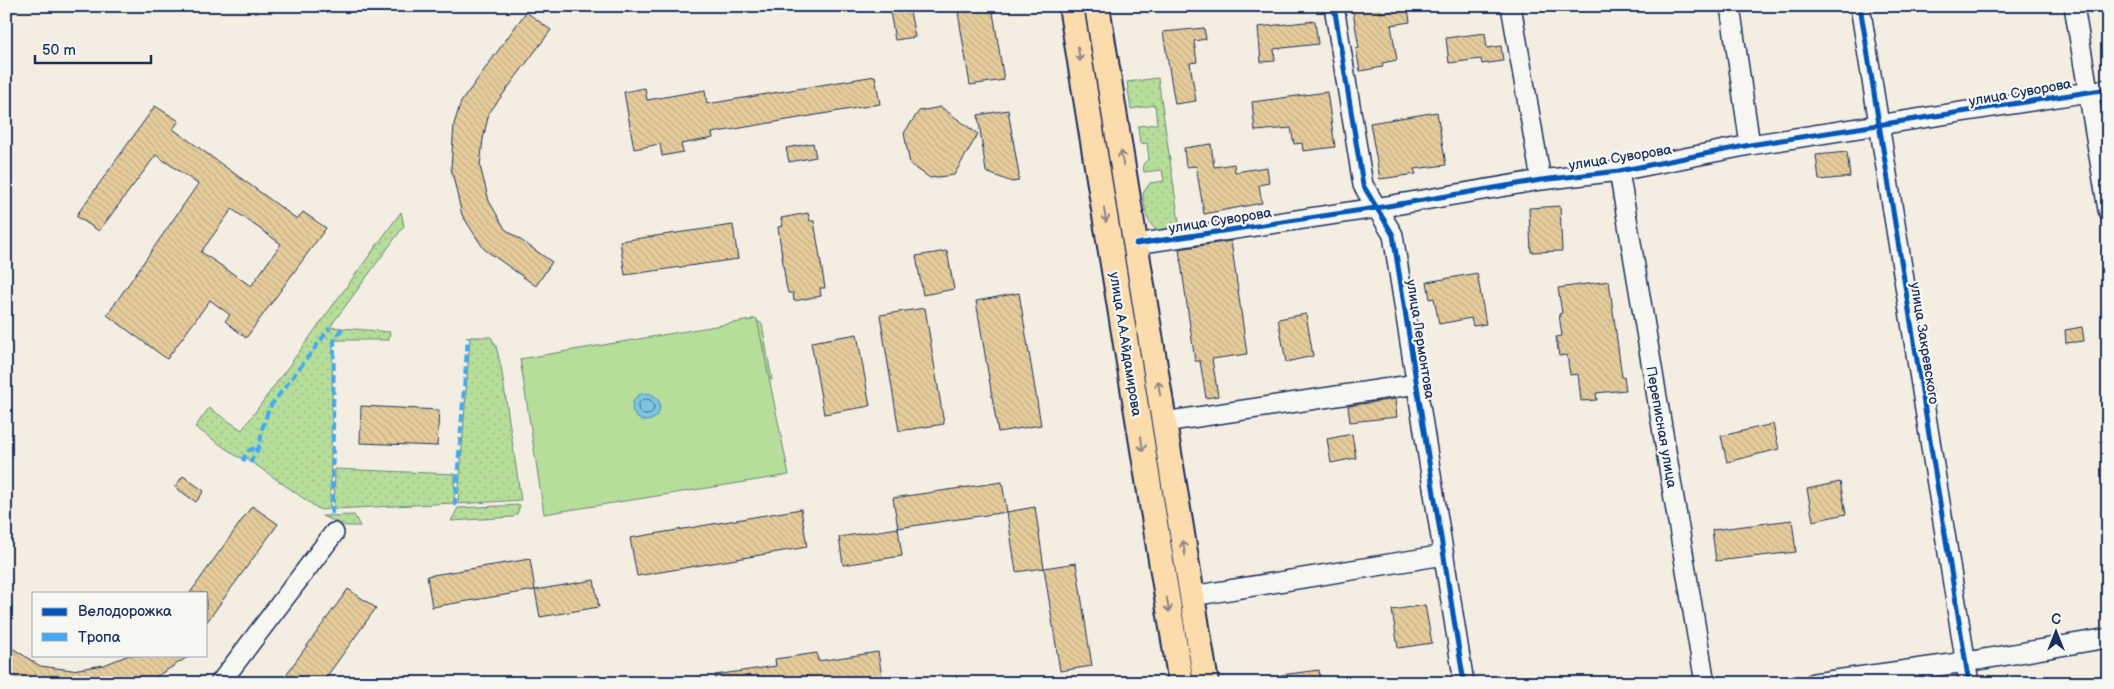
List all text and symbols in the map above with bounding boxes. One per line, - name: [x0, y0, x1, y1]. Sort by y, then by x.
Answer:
- scale bar: [35, 32, 151, 64]
- text: 50 m: [42, 41, 76, 60]
- one-way arrow: [1074, 46, 1084, 62]
- street label: улица Суворова: [1967, 75, 2073, 110]
- street label: улица Суворова: [1567, 141, 1673, 174]
- one-way arrow: [1116, 151, 1126, 167]
- street label: улица Суворова: [1167, 204, 1273, 237]
- one-way arrow: [1100, 206, 1110, 222]
- street label: улица А.А.Айдамирова: [1106, 271, 1145, 418]
- street label: улица Лермонтова: [1403, 278, 1438, 401]
- street label: улица Закревского: [1906, 281, 1943, 405]
- street label: Переписная улица: [1642, 365, 1681, 490]
- one-way arrow: [1153, 380, 1163, 396]
- one-way arrow: [1137, 436, 1147, 452]
- one-way arrow: [1179, 541, 1189, 557]
- legend: [32, 592, 208, 656]
- one-way arrow: [1163, 596, 1173, 612]
- text: Велодорожка: [78, 602, 172, 621]
- north arrow: [2032, 606, 2082, 656]
- text: С: [2051, 611, 2061, 628]
- text: Тропа: [78, 628, 121, 647]

